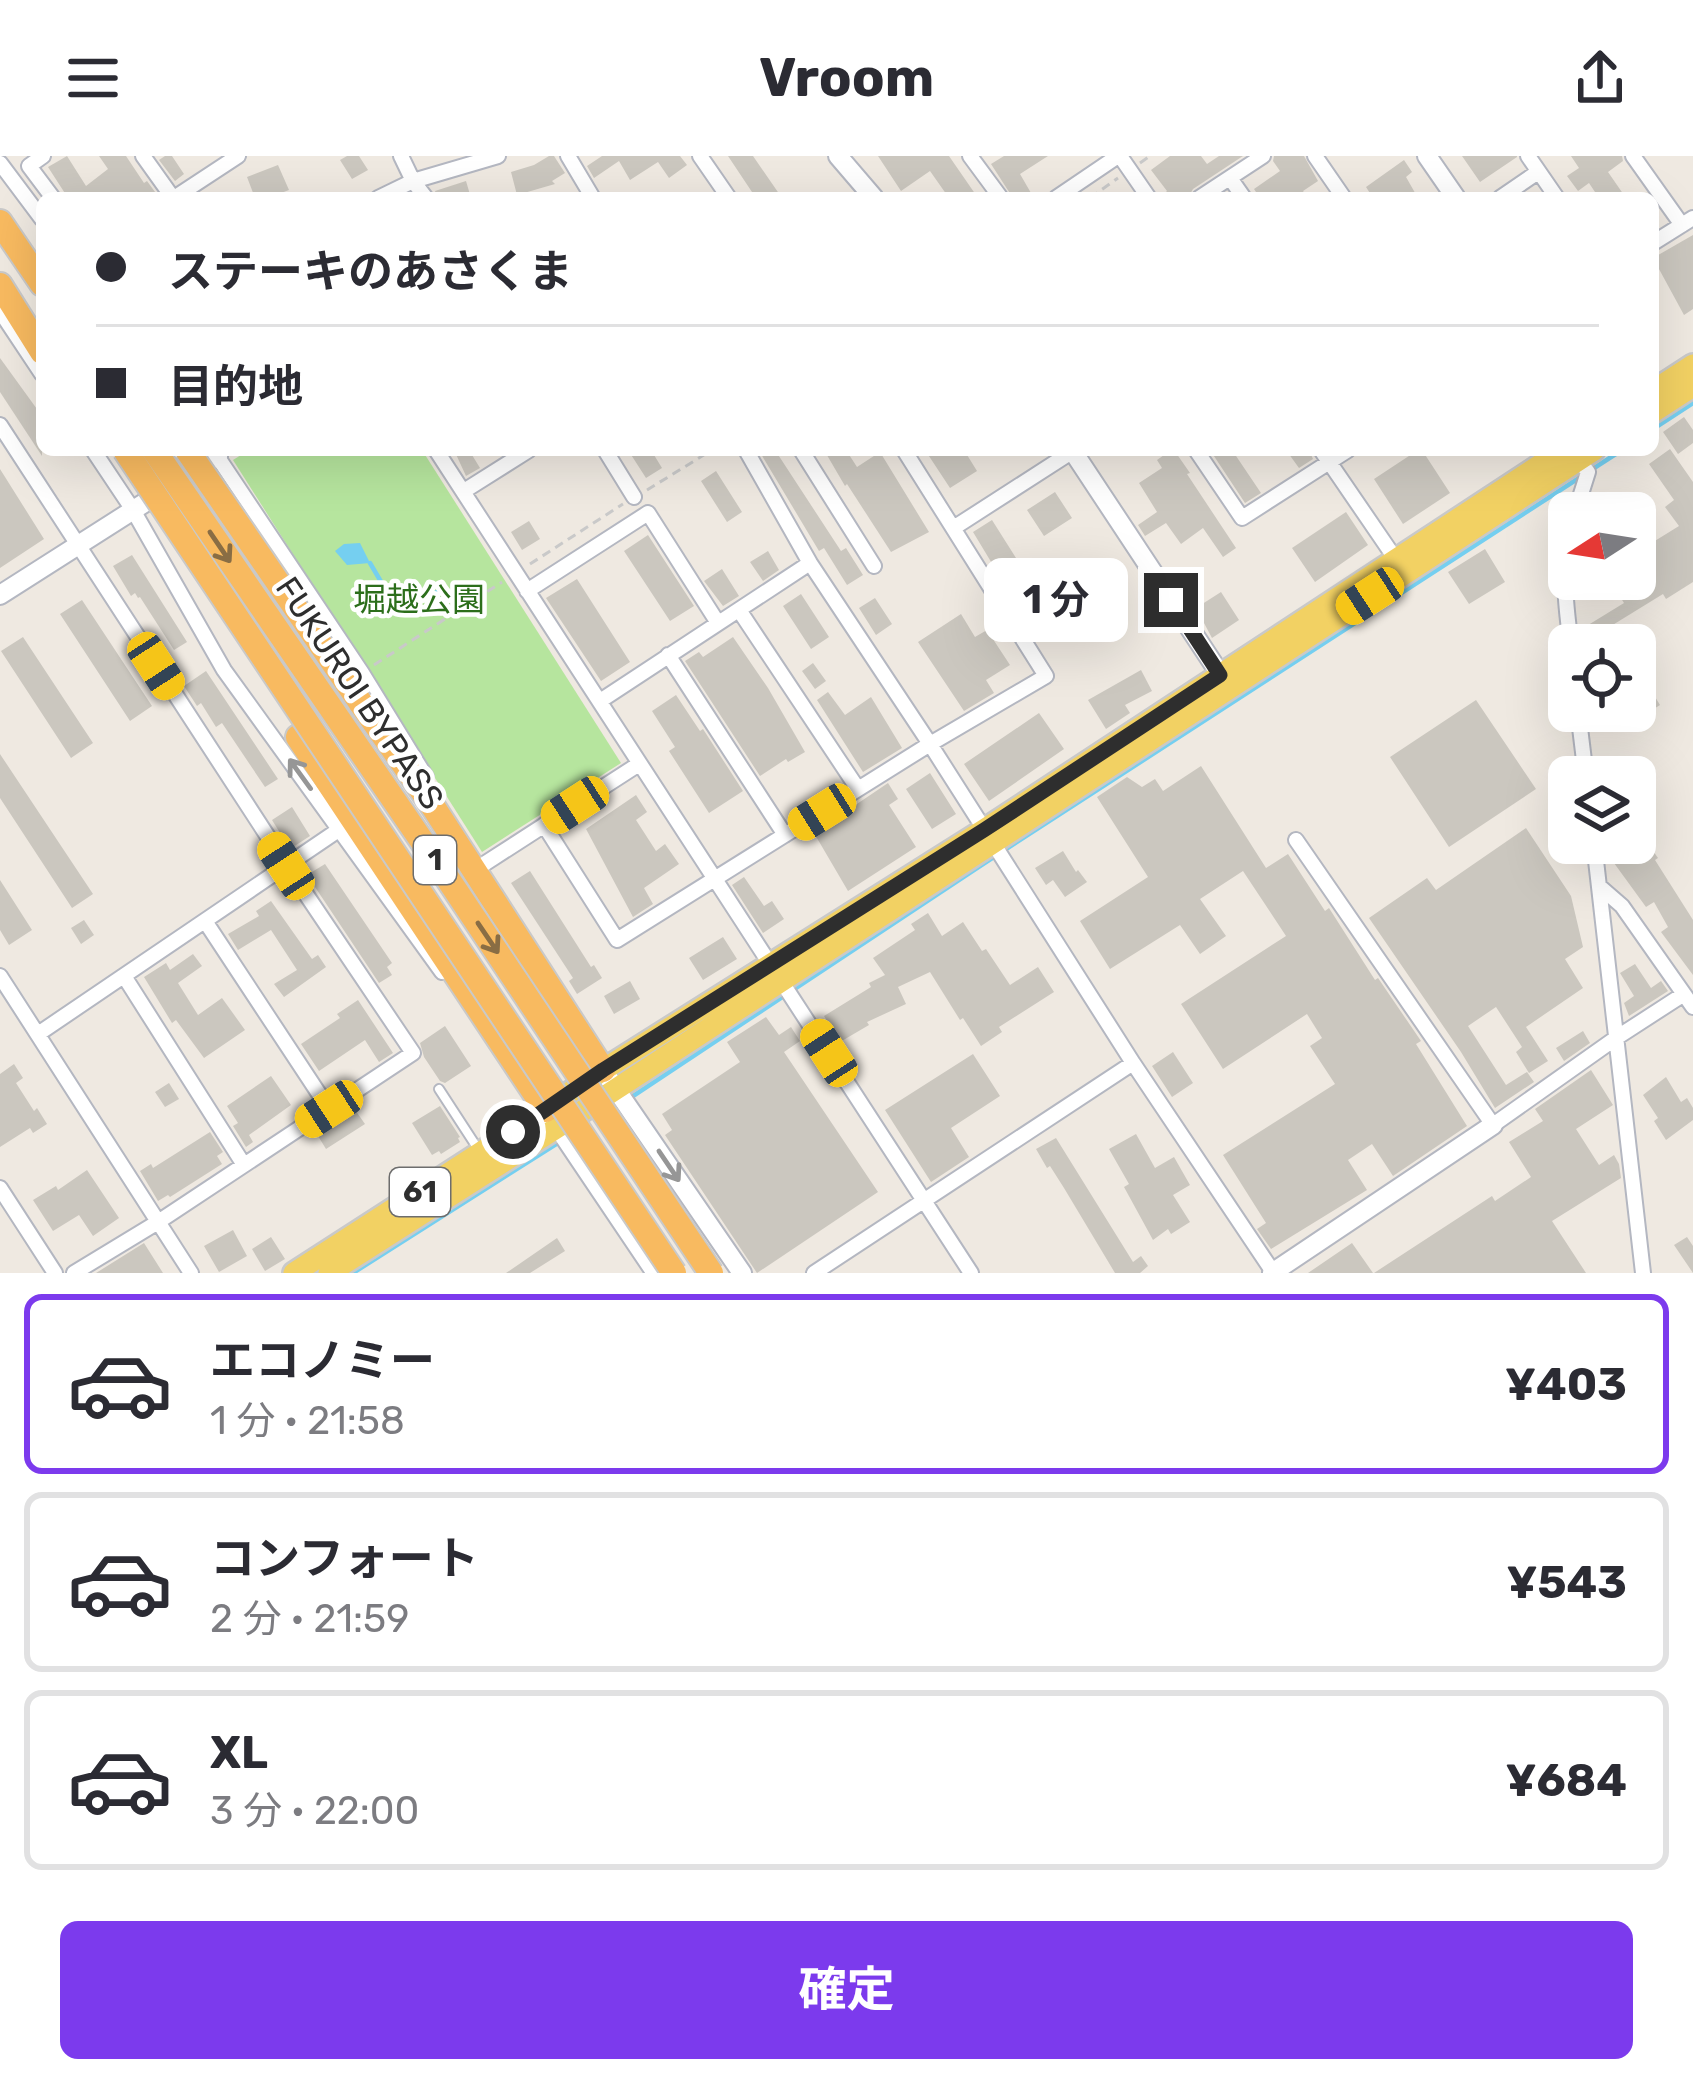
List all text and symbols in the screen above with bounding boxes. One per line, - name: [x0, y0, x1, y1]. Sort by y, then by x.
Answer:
- icon: menu: [60, 45, 126, 111]
- icon: share: [1567, 45, 1633, 111]
- text: Vroom: [759, 46, 934, 110]
- text: ステーキのあさくま: [168, 245, 573, 298]
- text: 目的地: [168, 360, 303, 413]
- north arrow: [1548, 492, 1656, 600]
- map controls: [1548, 492, 1656, 864]
- one-way arrow: [207, 529, 232, 563]
- callout: 1 分: [985, 558, 1129, 642]
- car: [1330, 561, 1410, 631]
- street label: FUKUROI BYPASS: [268, 569, 452, 817]
- route end: [1144, 573, 1198, 627]
- text: 1 分: [1023, 577, 1089, 623]
- park label: 堀越公園: [353, 580, 485, 619]
- button: locate: [1548, 624, 1656, 732]
- car: [121, 626, 191, 706]
- button: layers: [1548, 756, 1656, 864]
- one-way arrow: [287, 758, 313, 791]
- car: [535, 770, 615, 840]
- car: [782, 778, 862, 846]
- car: [251, 826, 321, 906]
- road number: 1: [414, 836, 456, 884]
- one-way arrow: [475, 920, 500, 954]
- car: [794, 1013, 864, 1093]
- car: [289, 1074, 369, 1144]
- route start: [486, 1105, 540, 1159]
- one-way arrow: [656, 1149, 681, 1183]
- road number: 61: [390, 1168, 450, 1216]
- icon: car: [66, 1330, 174, 1438]
- text: エコノミー: [210, 1334, 435, 1387]
- text: ¥403: [1505, 1358, 1627, 1411]
- text: 1 分 · 21:58: [210, 1398, 405, 1444]
- icon: car: [66, 1528, 174, 1636]
- text: コンフォート: [210, 1532, 479, 1585]
- text: ¥543: [1507, 1556, 1627, 1609]
- text: 2 分 · 21:59: [210, 1596, 409, 1642]
- icon: car: [66, 1726, 174, 1834]
- text: XL: [210, 1726, 268, 1779]
- text: ¥684: [1505, 1754, 1627, 1807]
- text: 3 分 · 22:00: [210, 1788, 419, 1834]
- button: 確定: [60, 1921, 1633, 2059]

